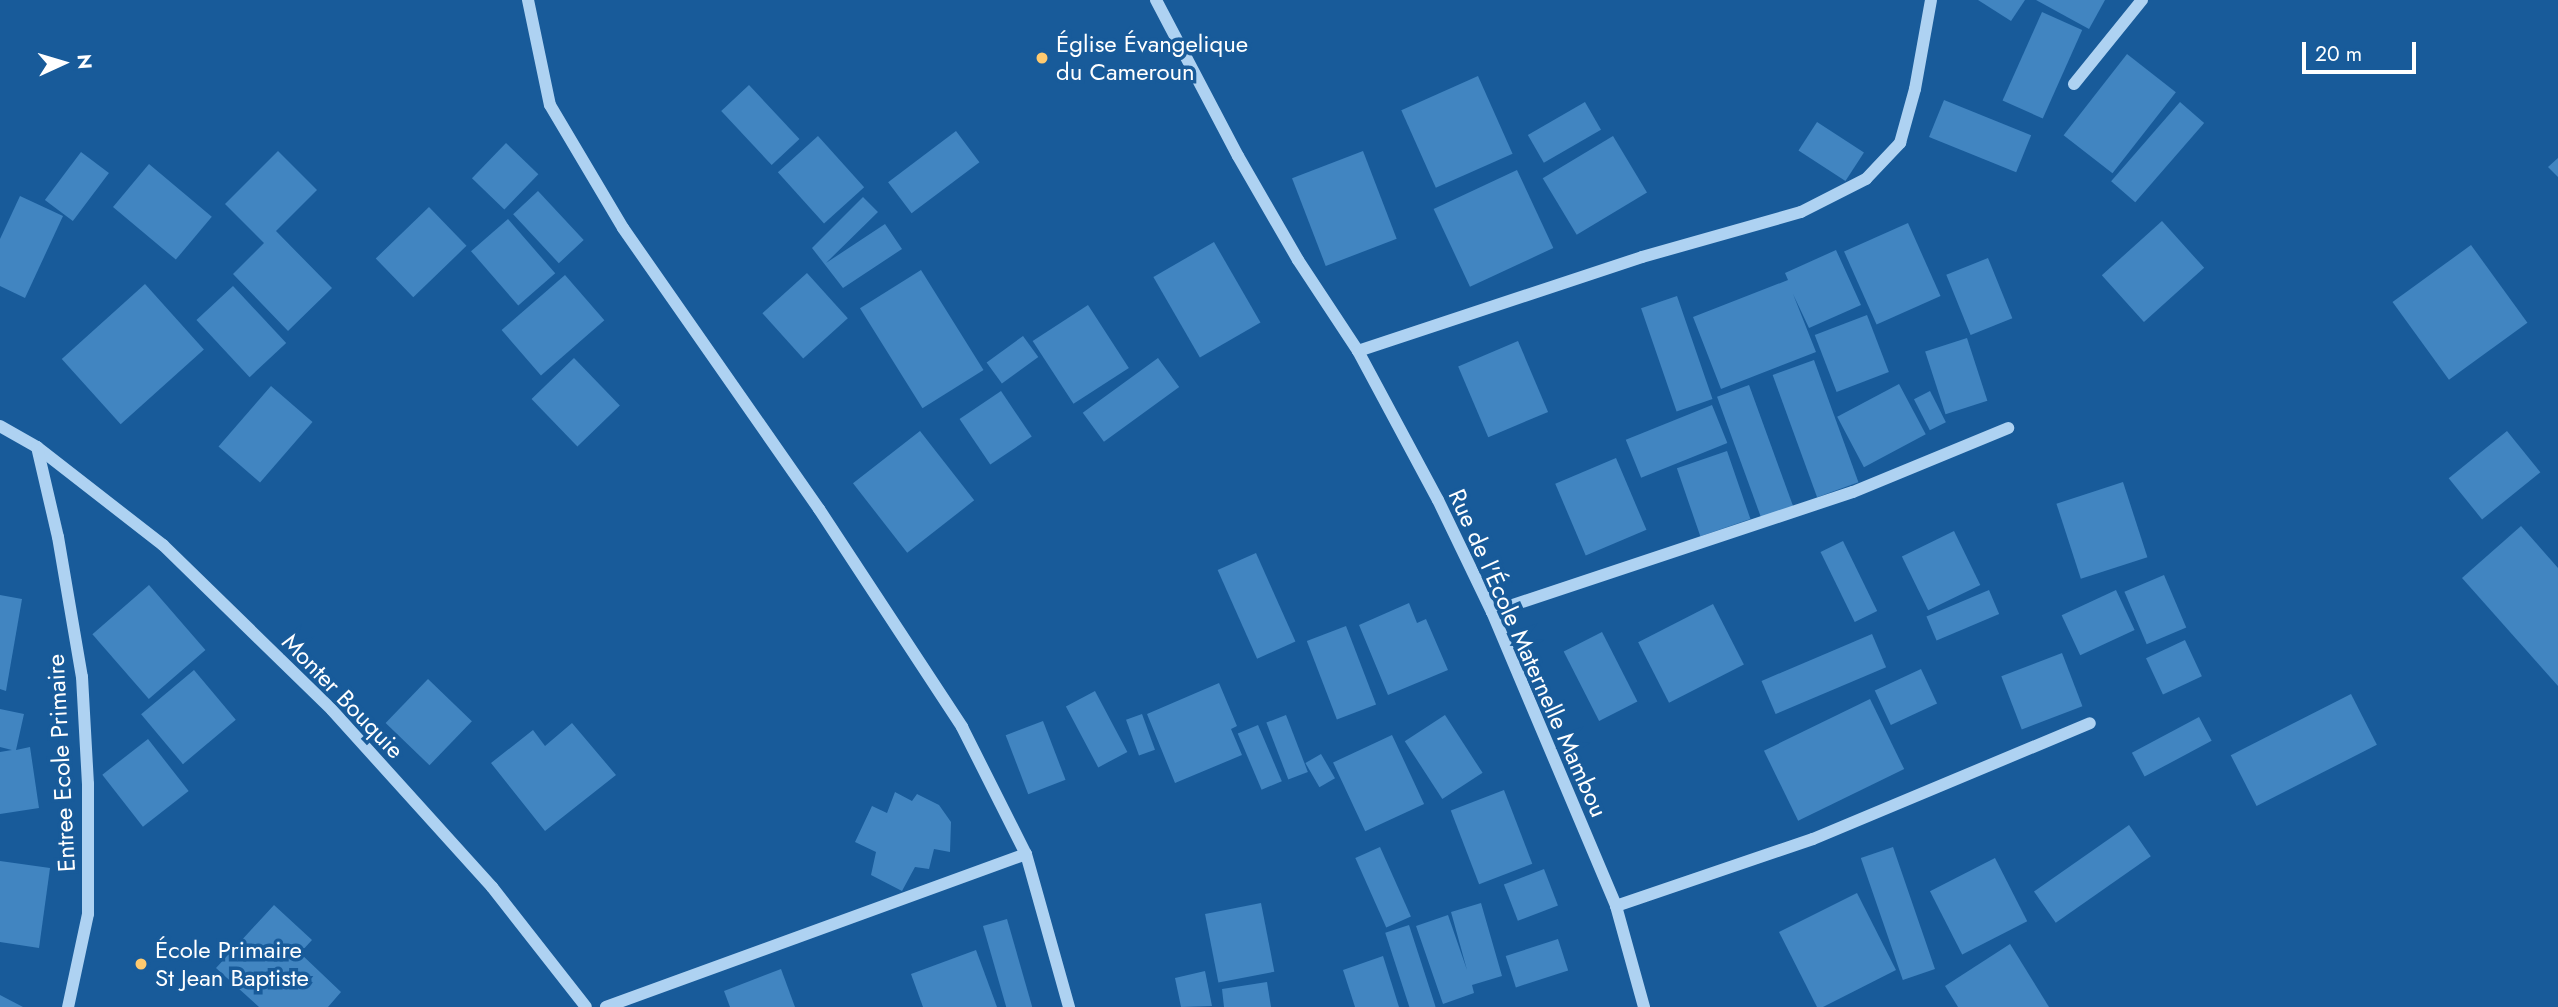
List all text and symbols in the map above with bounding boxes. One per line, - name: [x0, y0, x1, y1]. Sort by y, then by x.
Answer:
- north arrow: [28, 28, 98, 98]
- scale bar: [2306, 28, 2420, 72]
- place label: Église Évangelique du Cameroun: [1056, 30, 1248, 86]
- text: 20 m: [2315, 39, 2362, 69]
- marker: Église Évangelique du Cameroun: [1034, 50, 1050, 66]
- text: N: [70, 53, 98, 70]
- street label: Rue de l'École Maternelle Mambou: [1442, 485, 1614, 821]
- street label: Monter Bouquie: [276, 627, 410, 765]
- street label: Entree Ecole Primaire: [41, 653, 81, 873]
- place label: École Primaire St Jean Baptiste: [155, 936, 309, 992]
- marker: École Primaire St Jean Baptiste: [133, 956, 149, 972]

